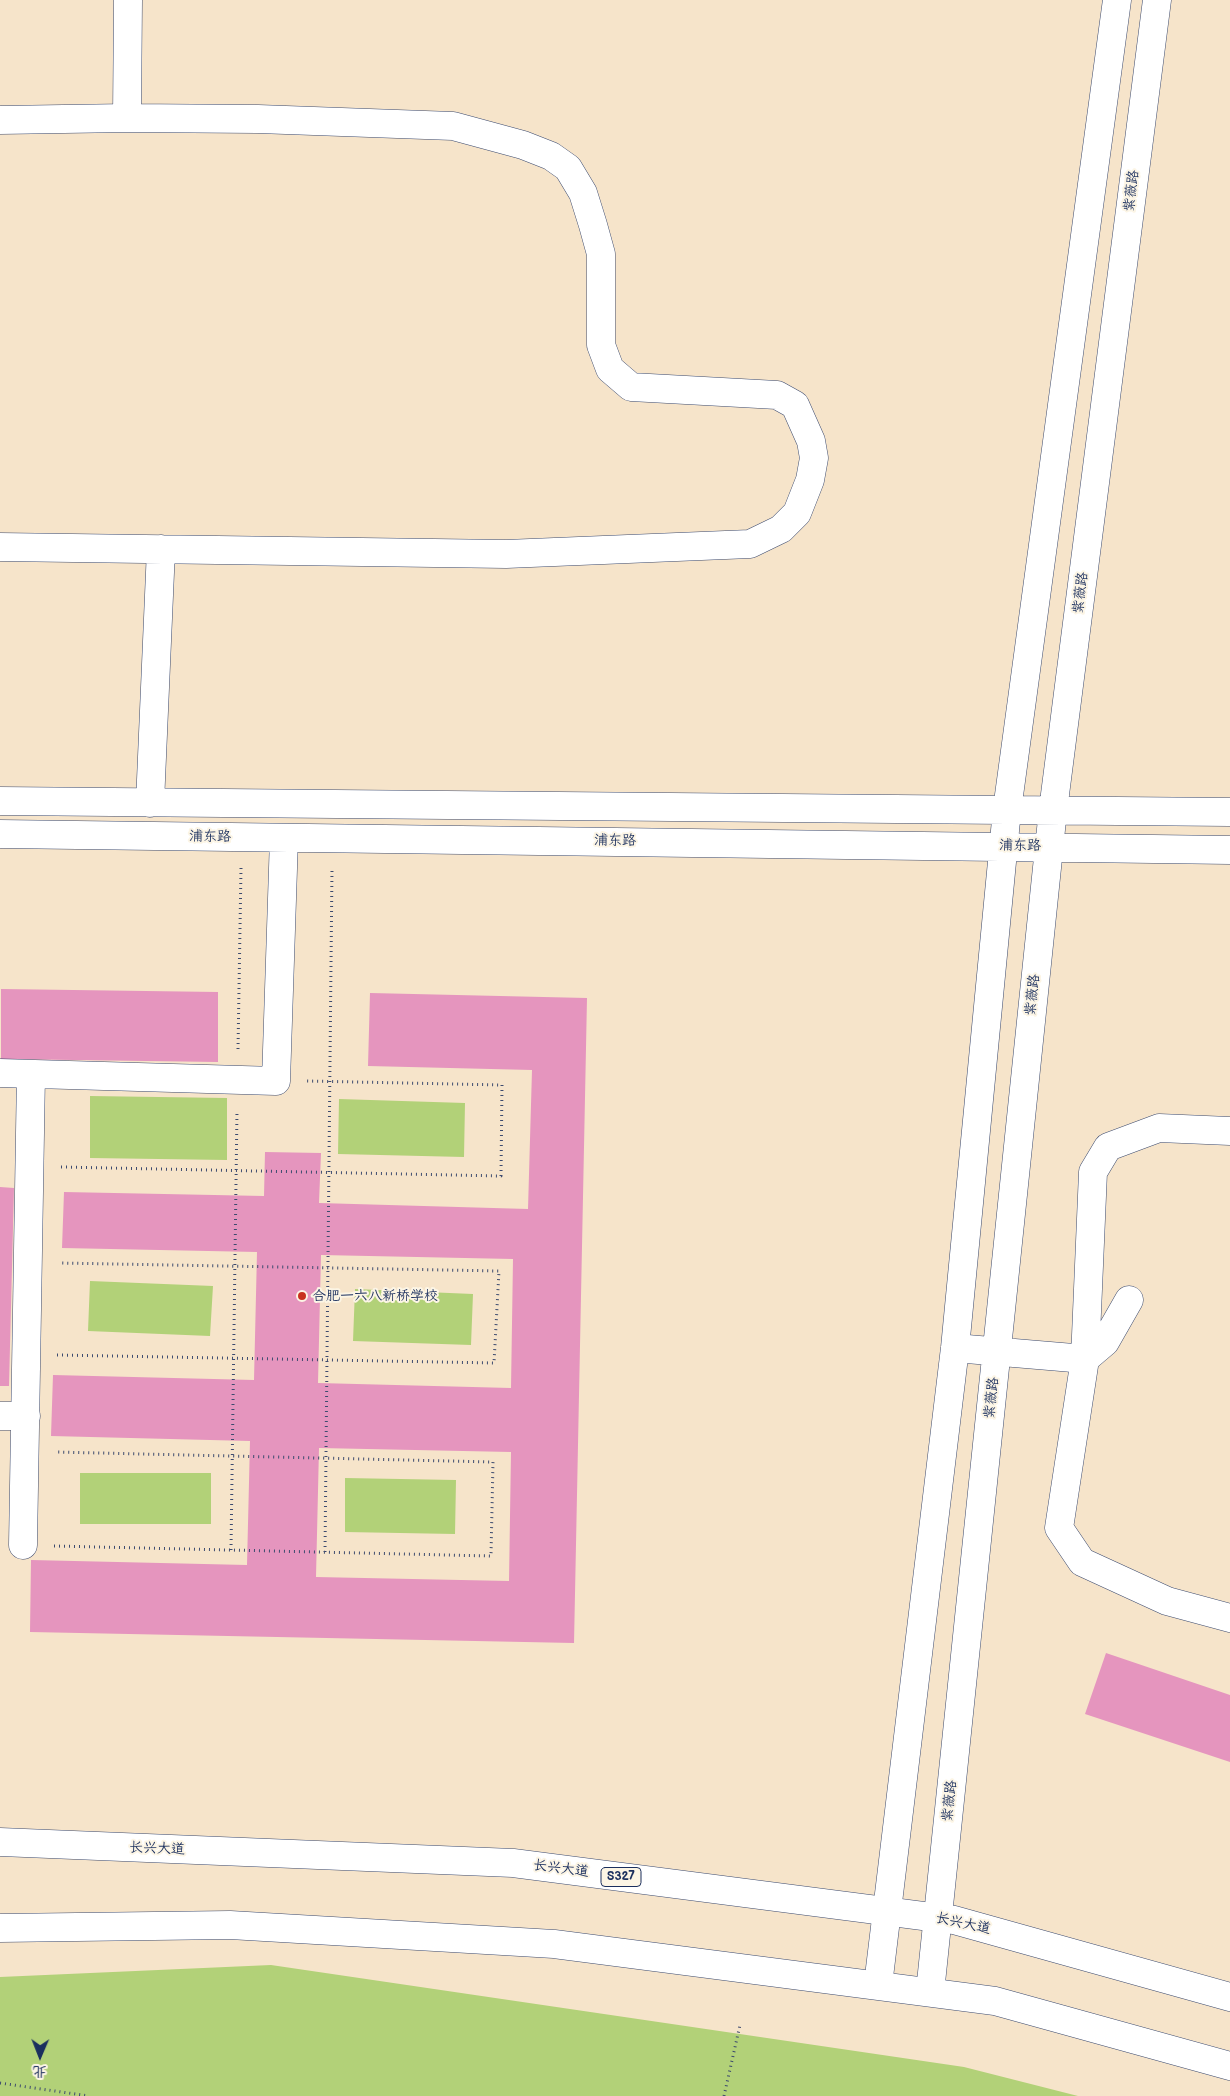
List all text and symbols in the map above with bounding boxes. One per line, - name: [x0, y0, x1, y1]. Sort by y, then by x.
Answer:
- street label: 紫薇路: [1121, 169, 1143, 213]
- street label: 紫薇路: [1070, 571, 1092, 615]
- street label: 浦东路: [189, 828, 231, 846]
- street label: 浦东路: [594, 832, 636, 850]
- street label: 浦东路: [999, 837, 1041, 855]
- street label: 紫薇路: [1022, 973, 1044, 1017]
- place label: 合肥一六八新桥学校: [312, 1288, 438, 1304]
- marker: 合肥一六八新桥学校: [296, 1290, 308, 1302]
- street label: 紫薇路: [981, 1376, 1003, 1420]
- street label: 紫薇路: [939, 1779, 961, 1823]
- street label: 长兴大道: [129, 1840, 185, 1858]
- street label: 长兴大道: [532, 1857, 590, 1881]
- road number: S327: [601, 1868, 641, 1886]
- street label: 长兴大道: [934, 1910, 992, 1938]
- north arrow: [15, 2031, 65, 2081]
- text: 北: [33, 2063, 47, 2080]

